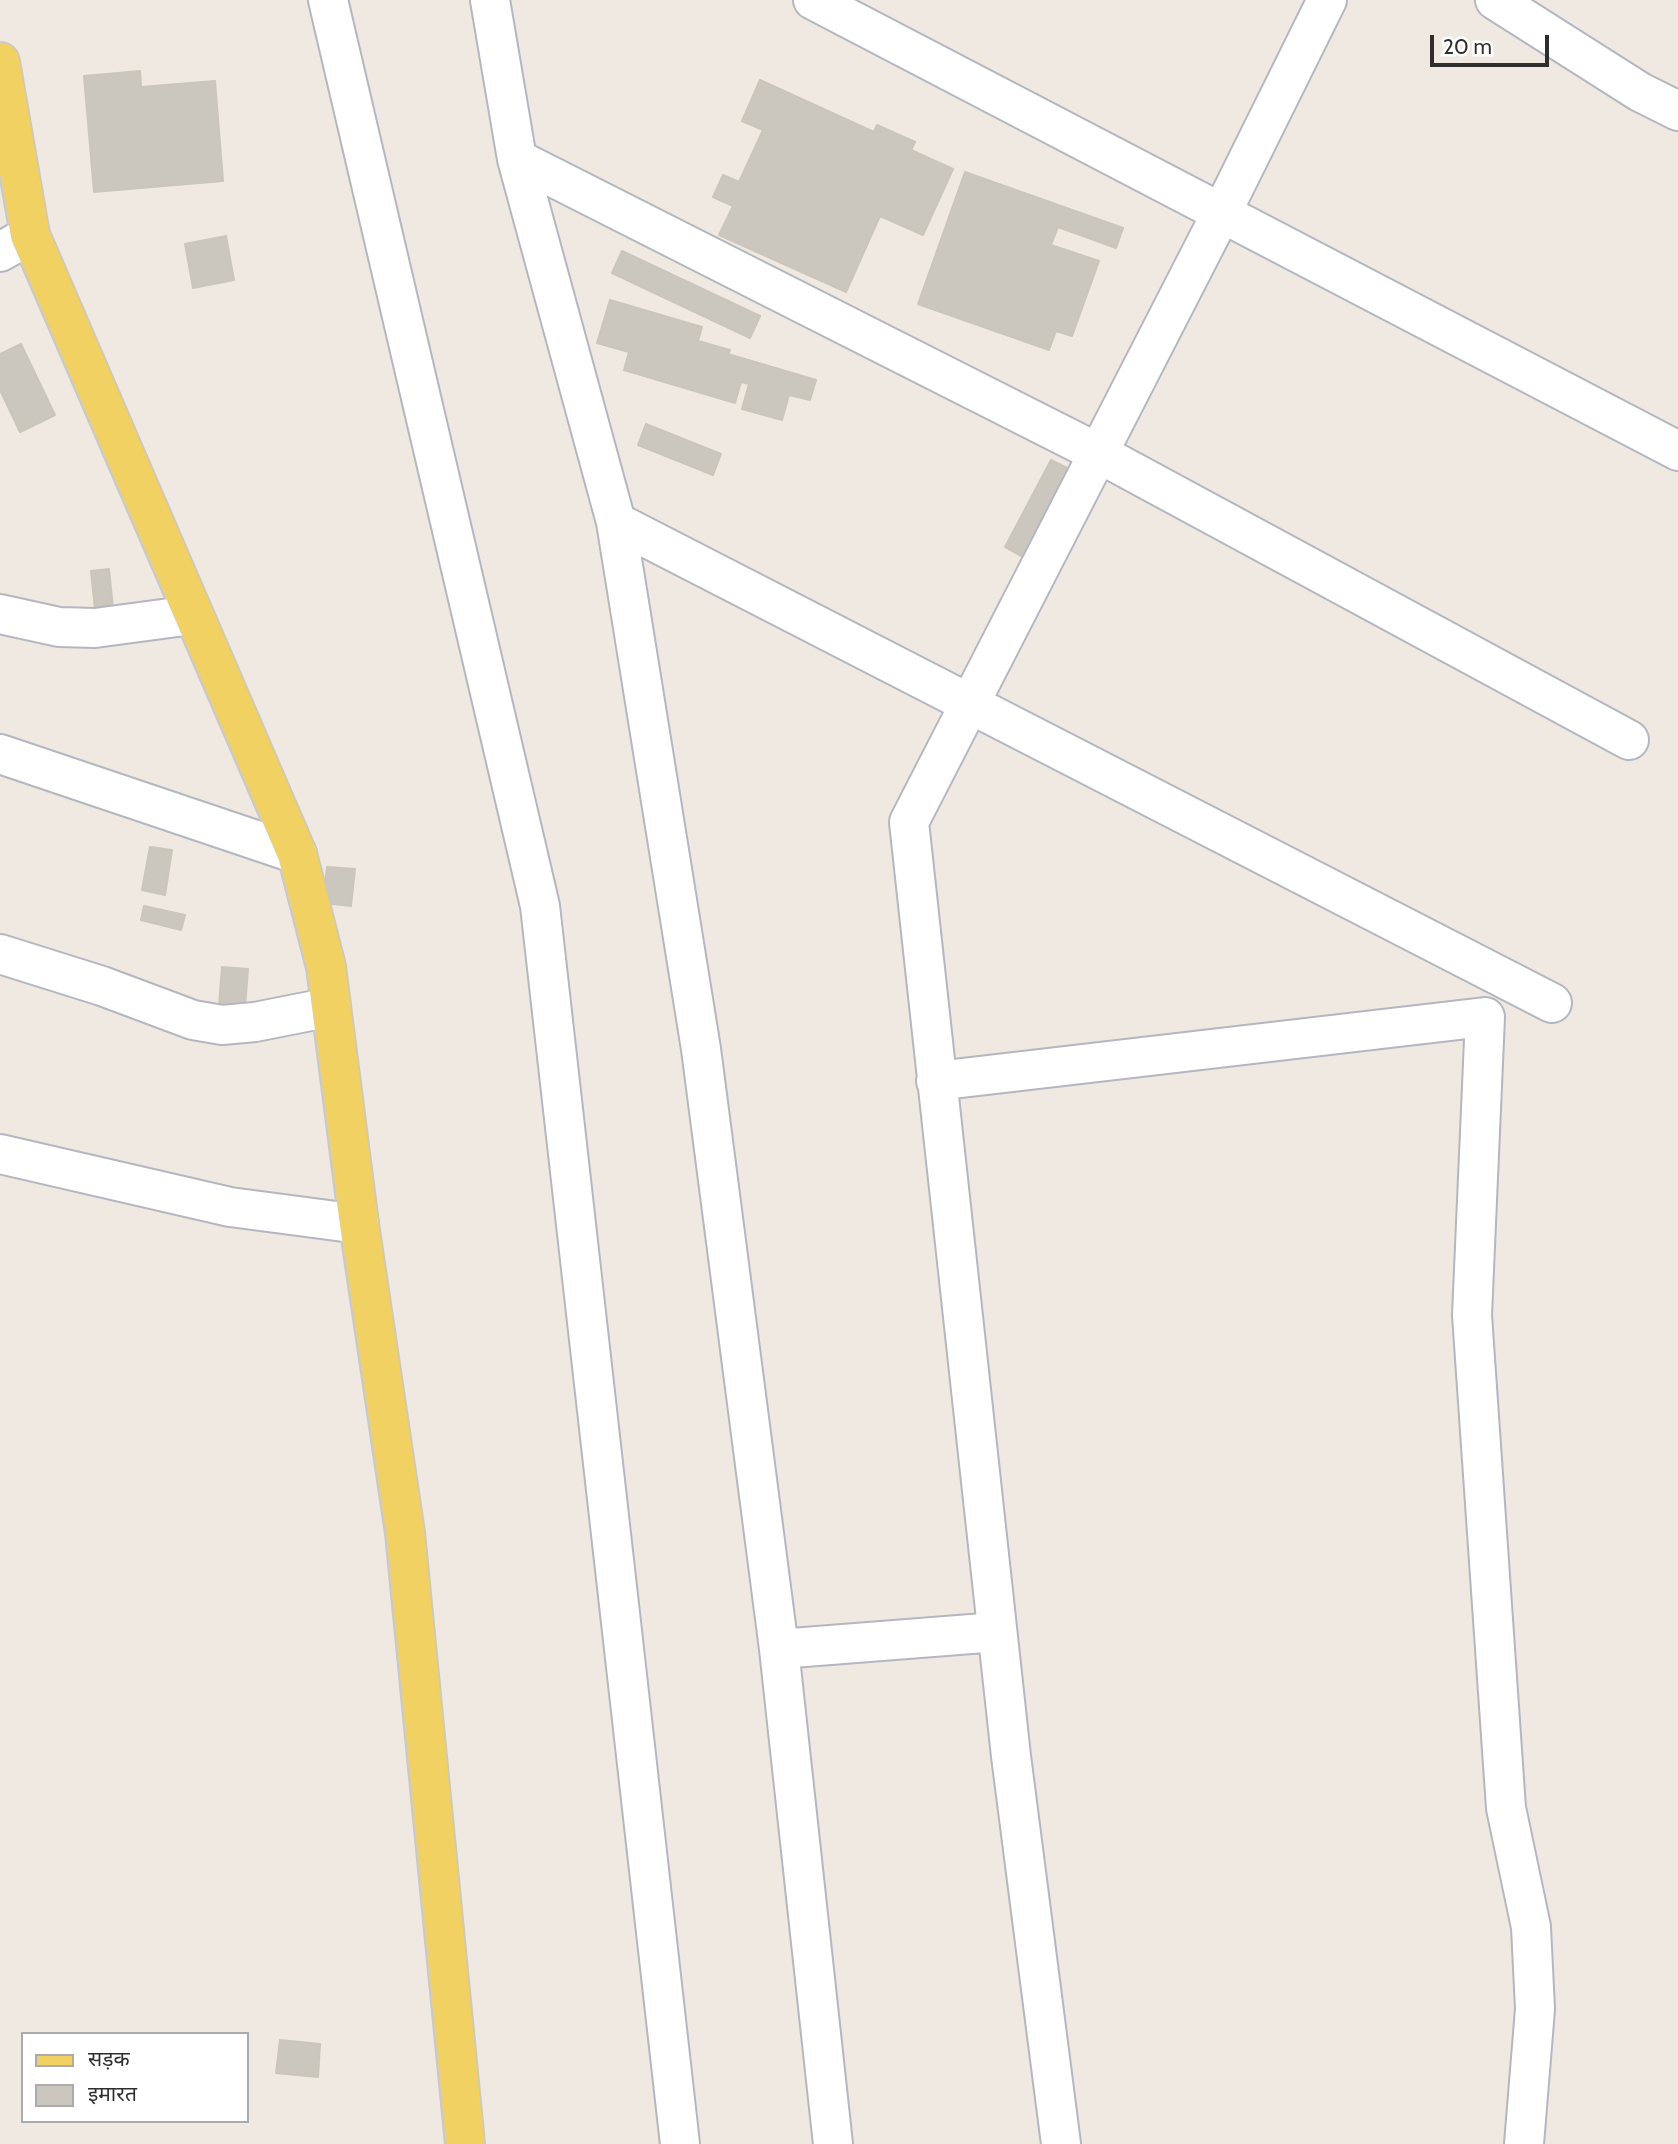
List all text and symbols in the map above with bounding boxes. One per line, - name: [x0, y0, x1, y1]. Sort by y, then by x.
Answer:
- scale bar: [1433, 21, 1552, 65]
- text: 20 m: [1443, 34, 1492, 59]
- legend: [21, 2032, 248, 2123]
- text: सड़क: [88, 2046, 130, 2071]
- text: इमारत: [88, 2081, 137, 2106]

